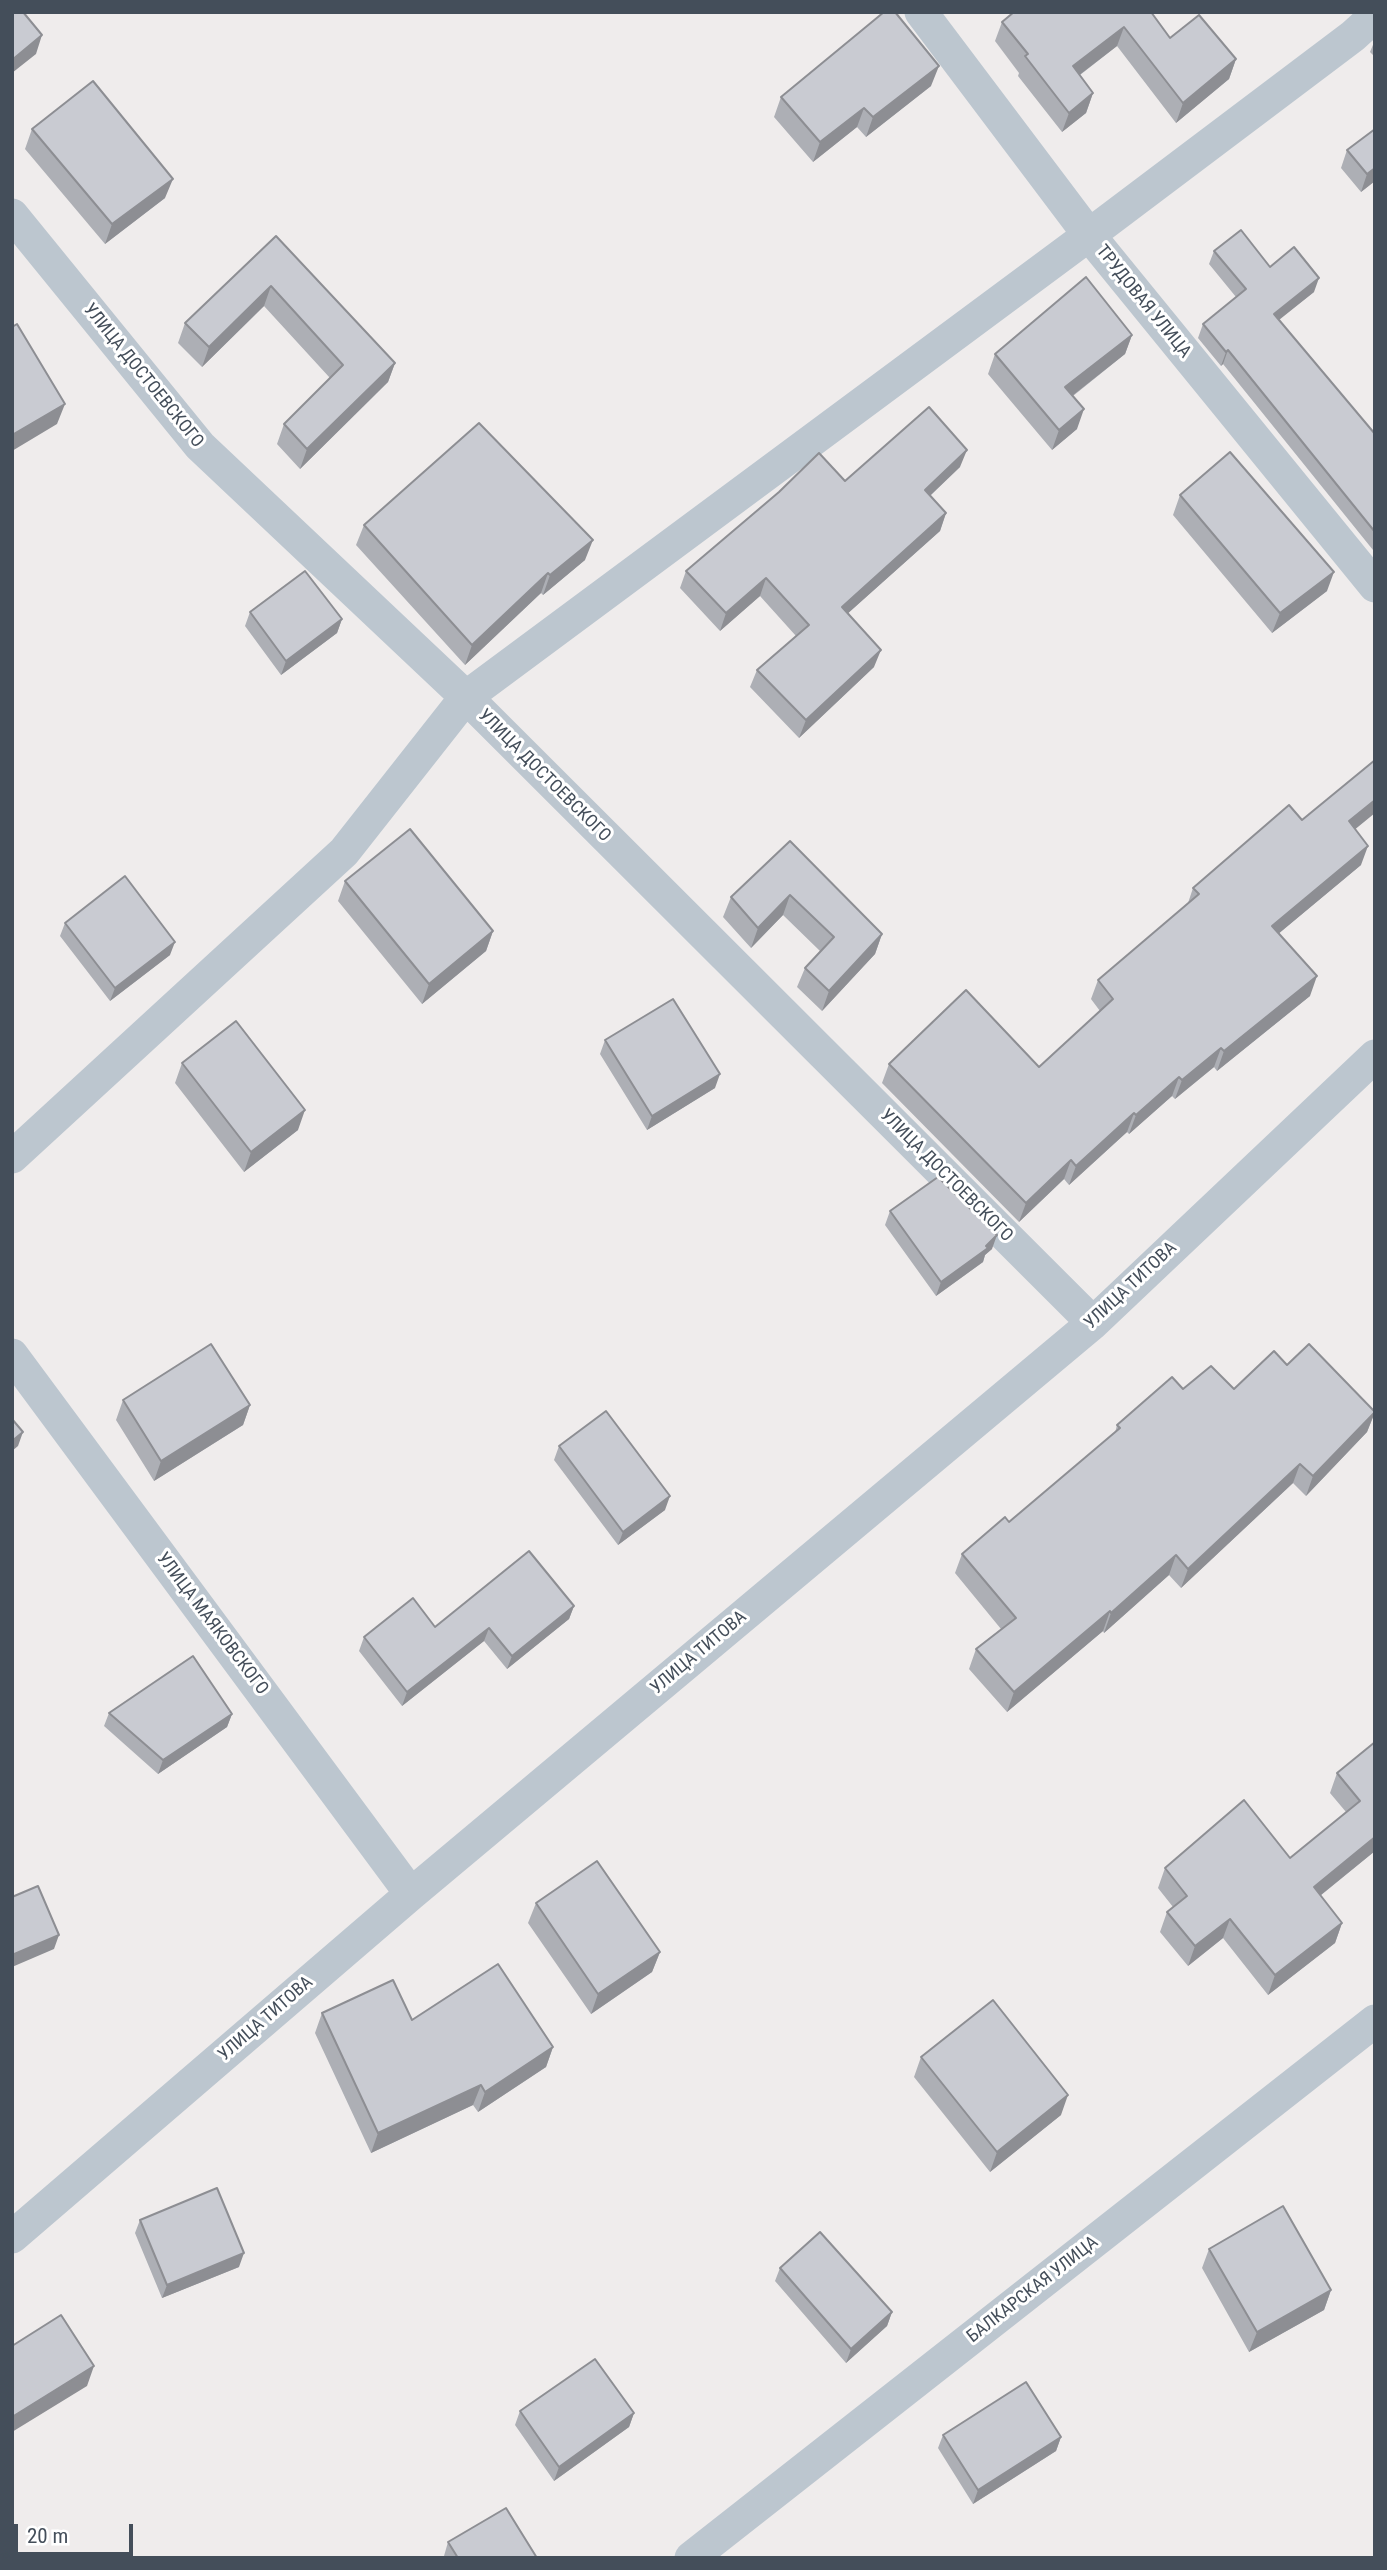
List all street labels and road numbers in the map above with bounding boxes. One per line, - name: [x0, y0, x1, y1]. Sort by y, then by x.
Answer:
- street label: ТРУДОВАЯ УЛИЦА: [1091, 241, 1195, 363]
- street label: УЛИЦА ДОСТОЕВСКОГО: [78, 300, 208, 452]
- street label: УЛИЦА ДОСТОЕВСКОГО: [473, 705, 615, 847]
- street label: УЛИЦА ДОСТОЕВСКОГО: [875, 1105, 1017, 1247]
- street label: УЛИЦА ТИТОВА: [1080, 1238, 1182, 1334]
- street label: УЛИЦА МАЯКОВСКОГО: [152, 1549, 272, 1699]
- street label: УЛИЦА ТИТОВА: [647, 1607, 751, 1699]
- street label: УЛИЦА ТИТОВА: [214, 1972, 318, 2066]
- street label: БАЛКАРСКАЯ УЛИЦА: [963, 2232, 1103, 2348]

